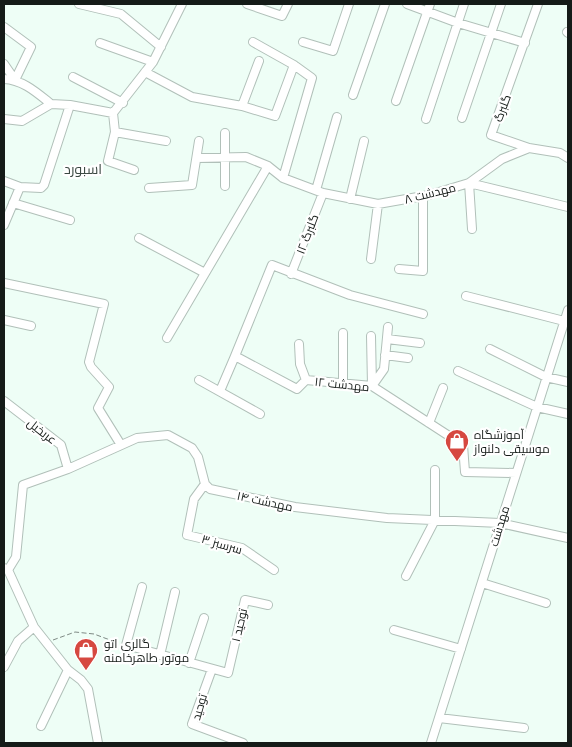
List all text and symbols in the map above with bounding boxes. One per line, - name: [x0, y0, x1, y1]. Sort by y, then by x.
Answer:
- street label: گلبرگ: [490, 92, 514, 124]
- district label: اسبورد: [64, 160, 102, 178]
- street label: مهدشت ۸: [403, 179, 457, 207]
- street label: گلبرگ ١٢: [293, 212, 321, 256]
- street label: مهدشت ۱۲: [314, 374, 370, 394]
- street label: عربخیل: [24, 415, 60, 447]
- place label: آموزشگاه موسیقی دلنواز: [473, 427, 550, 456]
- shop icon: آموزشگاه موسیقی دلنواز: [444, 428, 470, 462]
- street label: مهدشت ۱۴: [236, 488, 294, 514]
- street label: مهدشت: [486, 504, 512, 548]
- street label: سرسبز ۳: [200, 531, 244, 557]
- street label: توحید ۱: [228, 606, 250, 643]
- place label: گالری اتو موتور طاهرخامنه: [104, 636, 189, 665]
- shop icon: گالری اتو موتور طاهرخامنه: [73, 637, 99, 671]
- street label: توحید: [188, 691, 210, 722]

